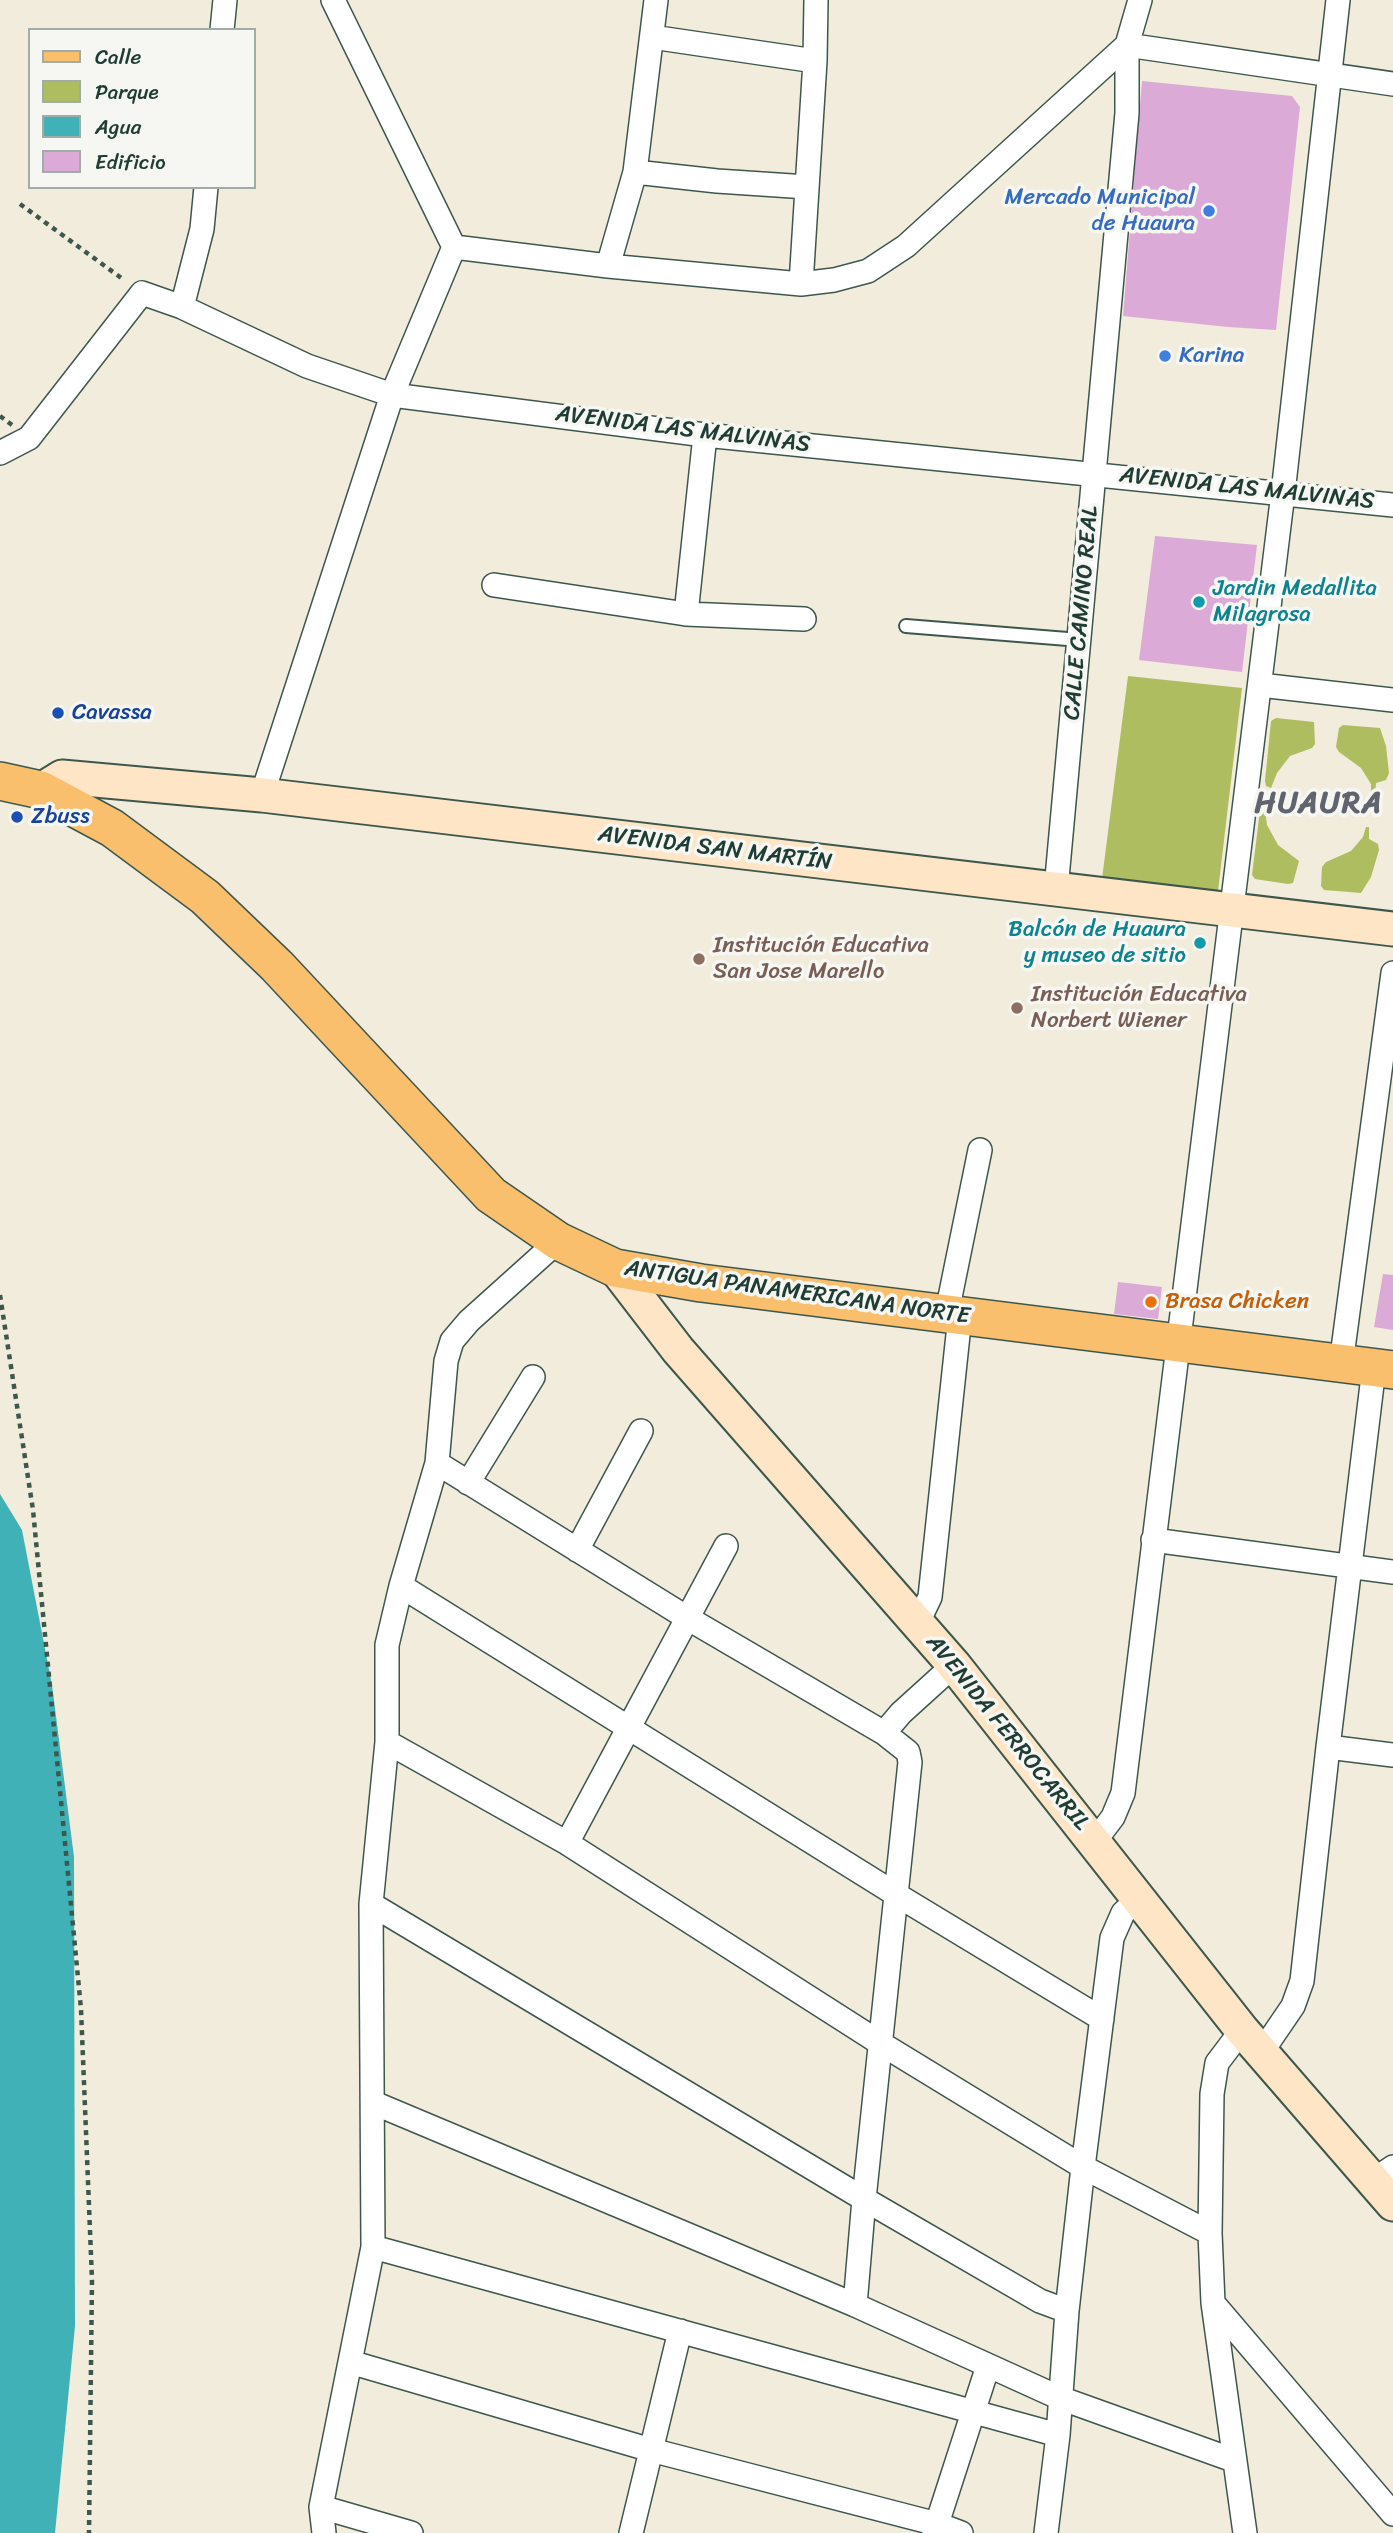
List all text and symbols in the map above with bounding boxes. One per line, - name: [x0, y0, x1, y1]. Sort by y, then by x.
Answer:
- legend: [28, 28, 256, 189]
- text: Calle: [95, 38, 141, 76]
- text: Parque: [95, 73, 159, 111]
- text: Agua: [95, 108, 141, 146]
- text: Edificio: [95, 143, 166, 181]
- place label: Mercado Municipal de Huaura: [1005, 184, 1195, 238]
- marker: Mercado Municipal de Huaura: [1201, 203, 1217, 219]
- place label: Karina: [1179, 342, 1244, 370]
- marker: Karina: [1157, 348, 1173, 364]
- street label: AVENIDA LAS MALVINAS: [554, 401, 812, 459]
- street label: AVENIDA LAS MALVINAS: [1118, 462, 1376, 516]
- street label: CALLE CAMINO REAL: [1059, 505, 1105, 721]
- place label: Jardin Medallita Milagrosa: [1213, 575, 1377, 629]
- marker: Jardin Medallita Milagrosa: [1191, 594, 1207, 610]
- place label: Cavassa: [72, 699, 152, 727]
- marker: Cavassa: [50, 705, 66, 721]
- district label: HUAURA: [1256, 786, 1382, 822]
- place label: Zbuss: [31, 803, 90, 831]
- marker: Zbuss: [9, 809, 25, 825]
- street label: AVENIDA SAN MARTÍN: [596, 821, 834, 877]
- place label: Balcón de Huaura y museo de sitio: [1008, 916, 1186, 970]
- place label: Institución Educativa San Jose Marello: [713, 932, 929, 986]
- marker: Balcón de Huaura y museo de sitio: [1192, 935, 1208, 951]
- marker: Institución Educativa San Jose Marello: [691, 951, 707, 967]
- place label: Institución Educativa Norbert Wiener: [1031, 981, 1247, 1035]
- marker: Institución Educativa Norbert Wiener: [1009, 1000, 1025, 1016]
- street label: ANTIGUA PANAMERICANA NORTE: [623, 1255, 971, 1331]
- place label: Brasa Chicken: [1165, 1288, 1309, 1316]
- marker: Brasa Chicken: [1143, 1294, 1159, 1310]
- street label: AVENIDA FERROCARRIL: [919, 1629, 1095, 1837]

